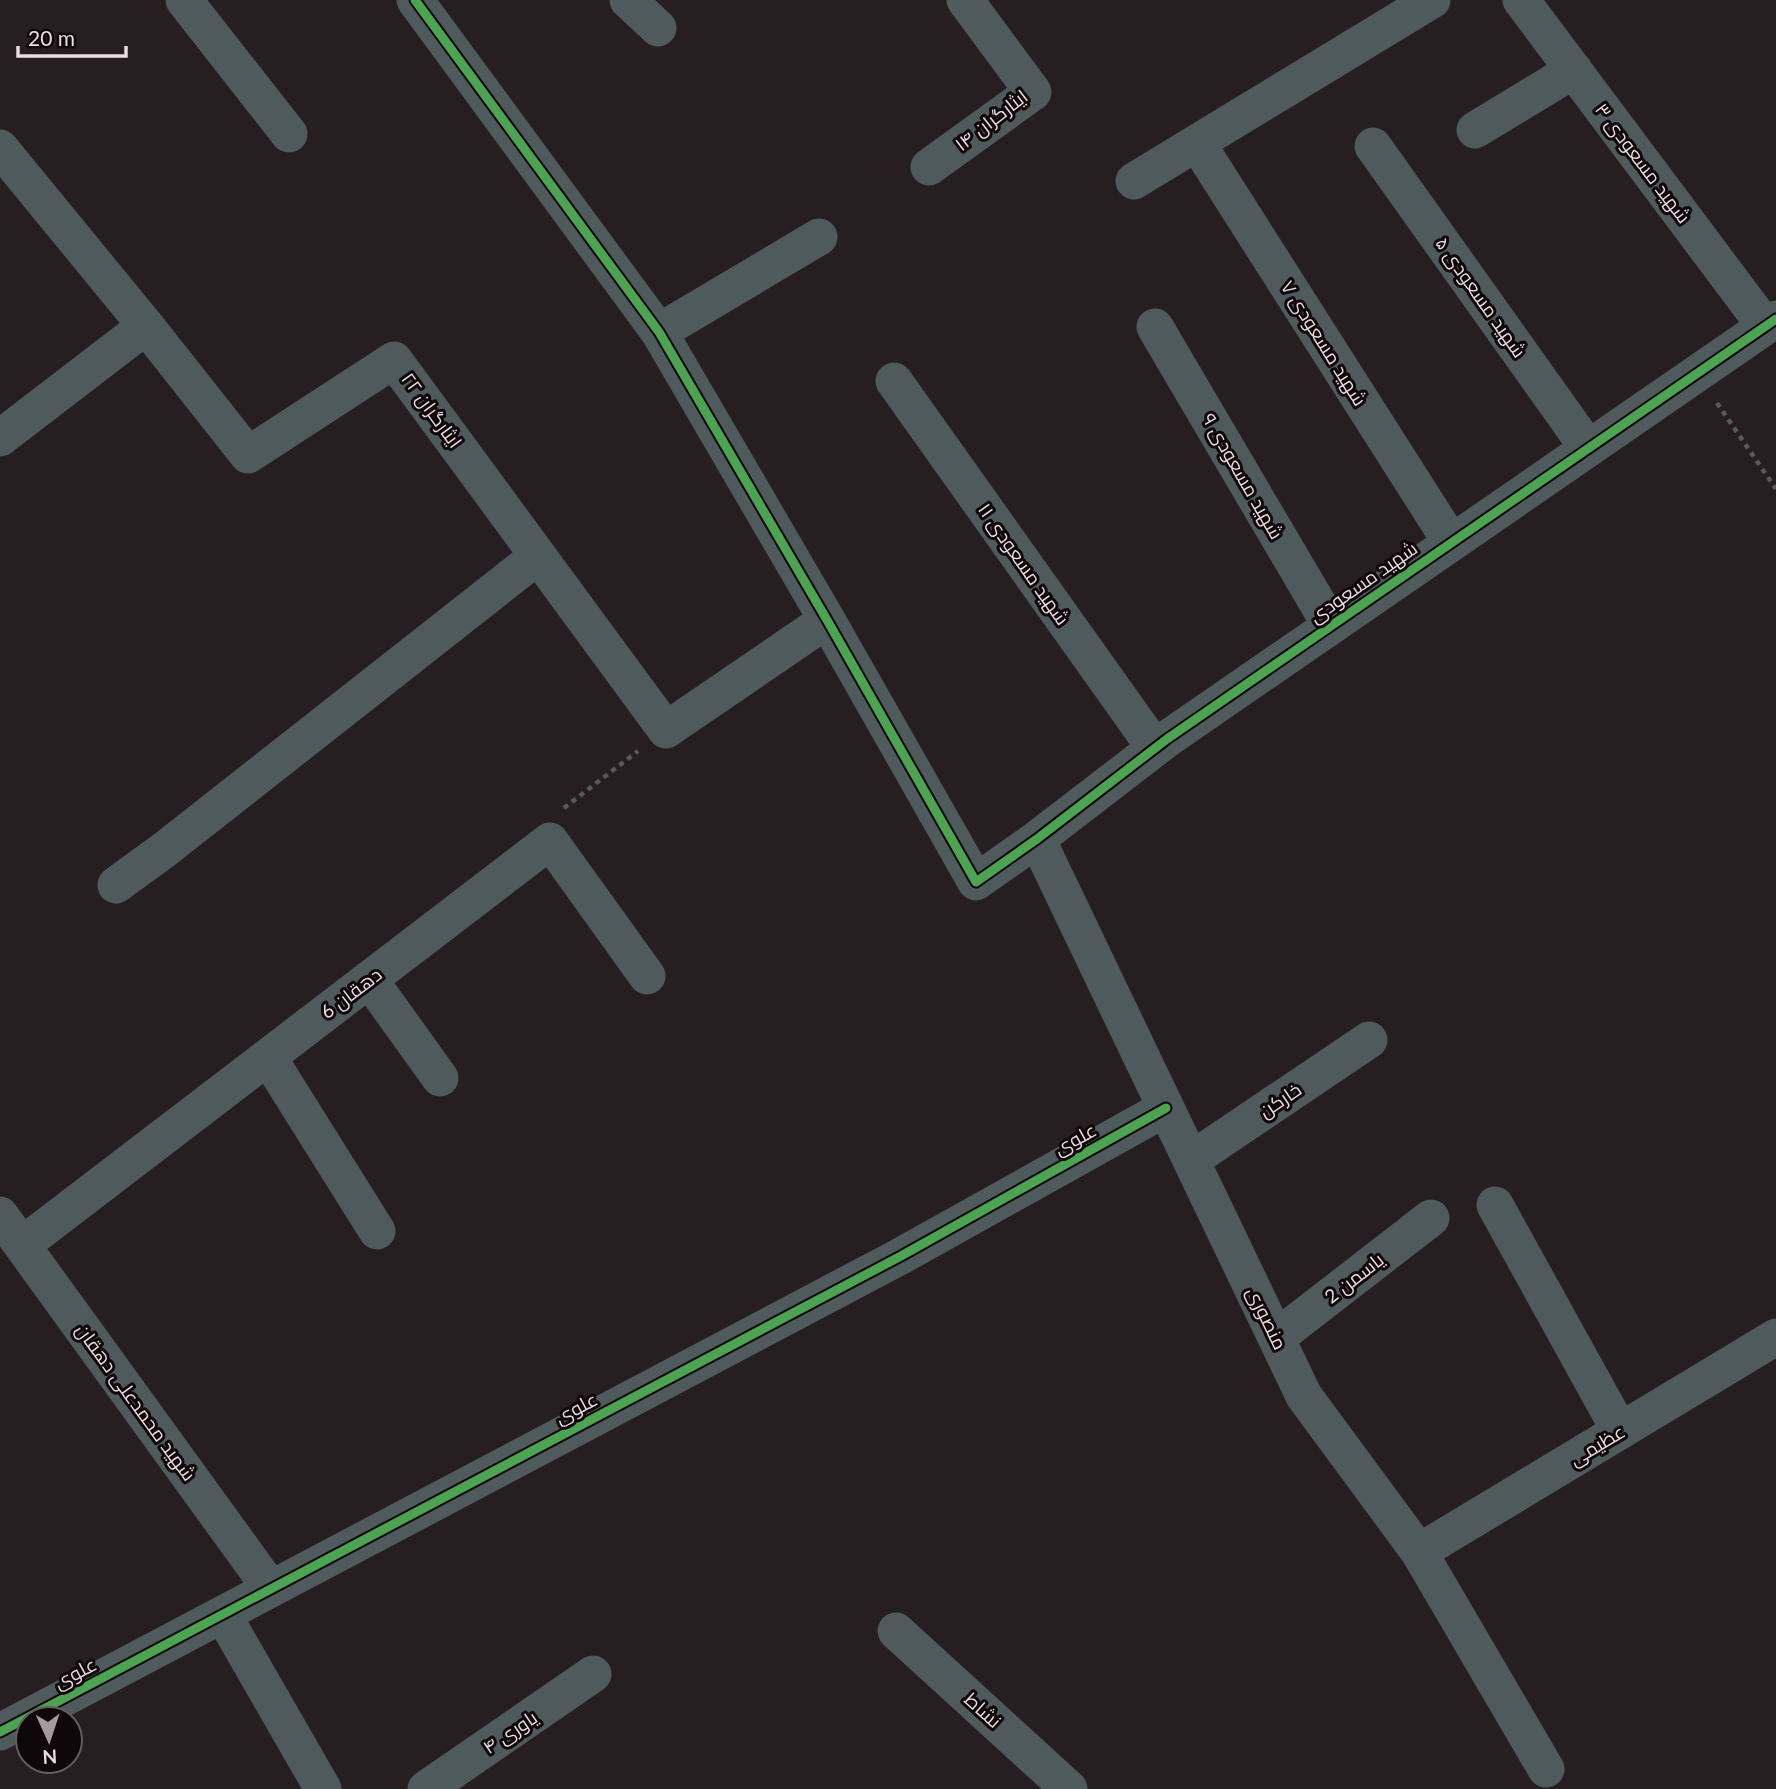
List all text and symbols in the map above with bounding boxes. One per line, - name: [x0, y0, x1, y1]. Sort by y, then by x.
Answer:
- scale bar: [18, 14, 126, 58]
- text: 20 m: [28, 25, 75, 50]
- street label: ایثارگران ۱۴: [950, 84, 1032, 156]
- street label: شهید مسعودی ۳: [1590, 98, 1696, 228]
- street label: شهید مسعودی ۵: [1430, 232, 1532, 362]
- street label: شهید مسعودی ۷: [1276, 276, 1372, 410]
- street label: ایثارگران ۲۲: [397, 368, 467, 452]
- street label: شهید مسعودی ۹: [1197, 409, 1289, 543]
- street label: شهید مسعودی ۱۱: [973, 498, 1075, 630]
- street label: شهید مسعودی: [1304, 536, 1422, 628]
- street label: دهقان 6: [316, 962, 386, 1024]
- street label: خارکن: [1254, 1077, 1306, 1123]
- street label: علوی: [1049, 1118, 1101, 1160]
- street label: یاسمن 2: [1320, 1247, 1388, 1309]
- street label: منصوری: [1242, 1283, 1292, 1353]
- street label: شهید محمدعلی دهقان: [71, 1319, 201, 1485]
- street label: علوی: [550, 1387, 602, 1429]
- street label: عظیمی: [1565, 1419, 1629, 1471]
- street label: علوی: [49, 1652, 101, 1694]
- street label: نشاط: [960, 1687, 1006, 1732]
- north arrow: [14, 1705, 84, 1775]
- street label: یاوری ۴: [478, 1705, 542, 1759]
- text: N: [42, 1746, 58, 1769]

